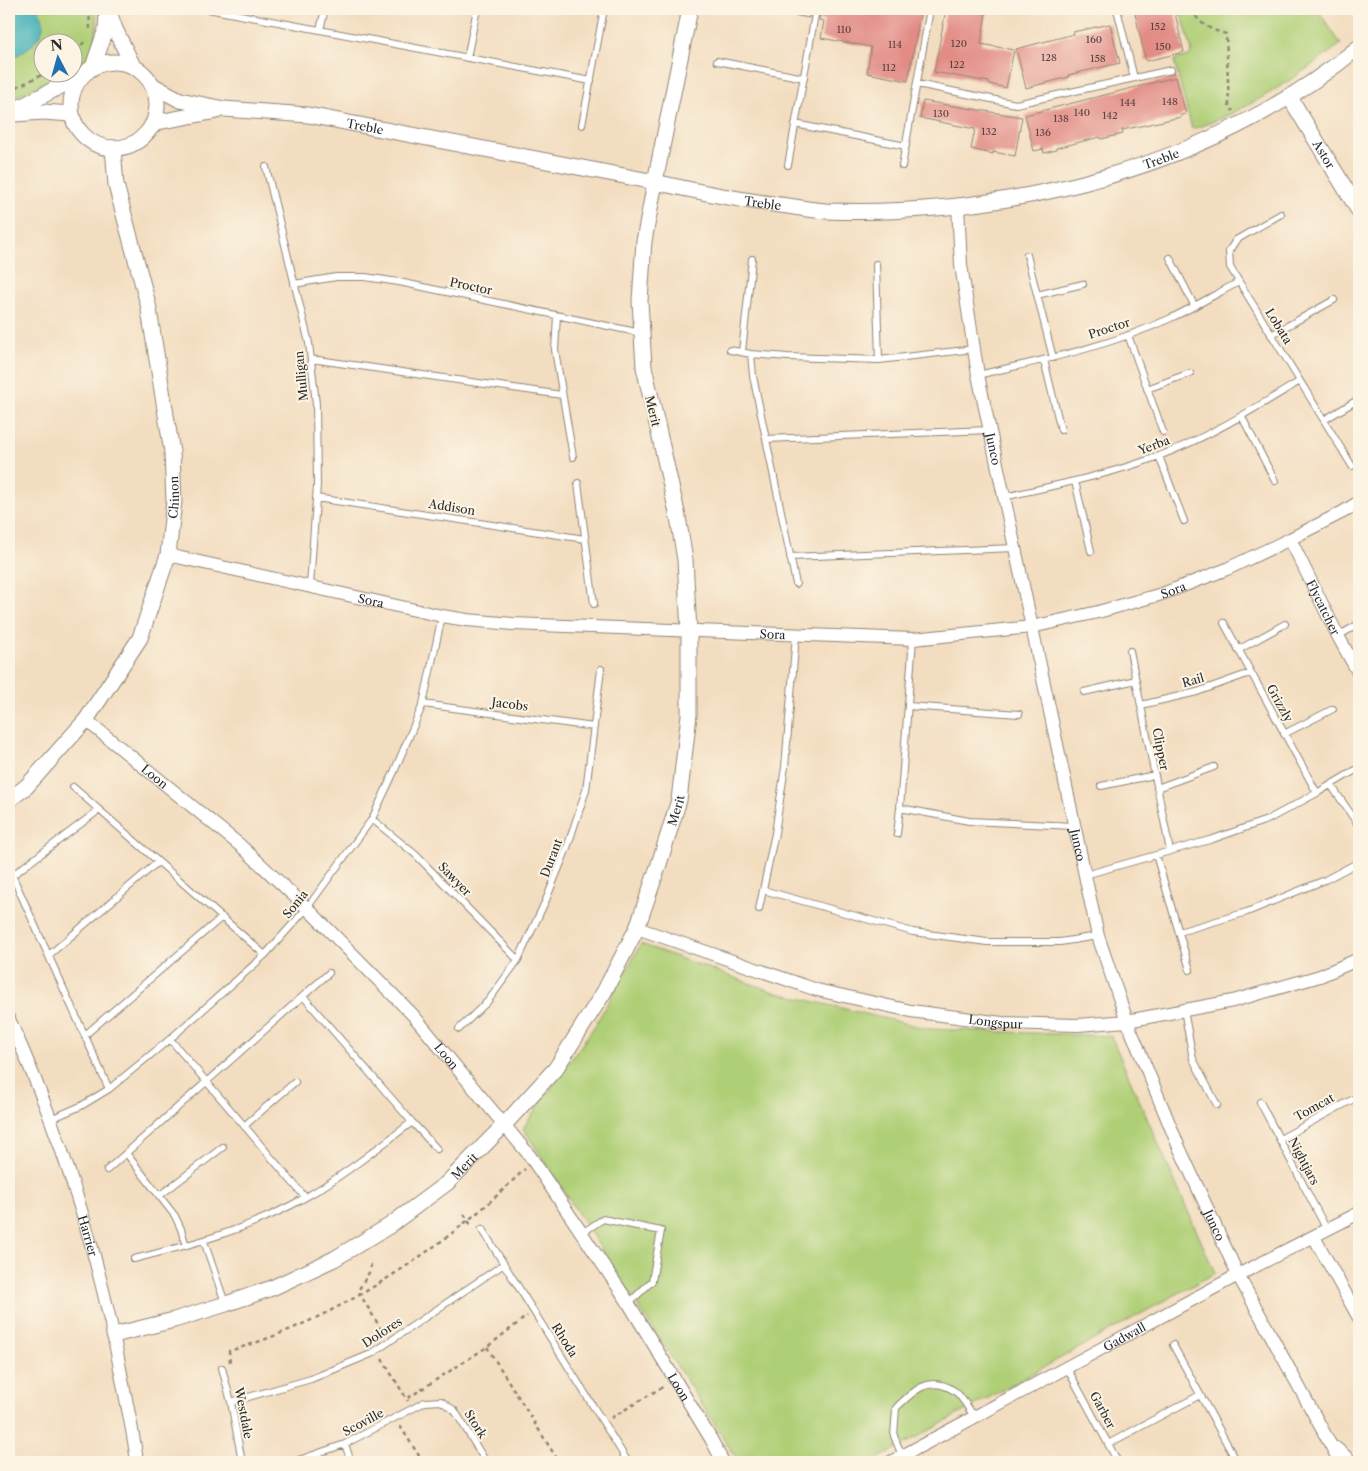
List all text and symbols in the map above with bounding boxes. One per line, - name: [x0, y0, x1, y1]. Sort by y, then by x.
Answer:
- house number: 152: [1150, 20, 1166, 33]
- house number: 110: [837, 23, 851, 36]
- north arrow: [32, 32, 82, 82]
- house number: 160: [1086, 33, 1102, 46]
- text: N: [50, 35, 64, 55]
- house number: 120: [951, 37, 967, 50]
- house number: 114: [888, 38, 902, 51]
- house number: 150: [1155, 40, 1171, 53]
- house number: 128: [1041, 51, 1057, 64]
- house number: 158: [1090, 52, 1106, 65]
- house number: 122: [949, 58, 965, 71]
- house number: 112: [882, 61, 896, 74]
- house number: 148: [1162, 95, 1178, 108]
- house number: 144: [1120, 96, 1136, 109]
- house number: 140: [1074, 106, 1090, 119]
- house number: 130: [933, 107, 949, 120]
- house number: 142: [1102, 109, 1118, 122]
- house number: 138: [1053, 112, 1069, 125]
- street label: Treble: [345, 115, 385, 137]
- house number: 132: [981, 125, 997, 138]
- house number: 136: [1035, 126, 1051, 139]
- street label: Astor: [1309, 136, 1339, 171]
- street label: Treble: [1141, 145, 1182, 172]
- street label: Treble: [743, 193, 782, 213]
- street label: Proctor: [448, 274, 494, 298]
- street label: Lobata: [1262, 305, 1296, 347]
- street label: Proctor: [1086, 314, 1132, 342]
- street label: Mulligan: [291, 350, 311, 402]
- street label: Merit: [642, 394, 664, 429]
- street label: Junco: [983, 429, 1005, 467]
- street label: Yerba: [1135, 432, 1172, 458]
- street label: Chinon: [165, 475, 182, 520]
- street label: Addison: [427, 496, 477, 518]
- street label: Flycatcher: [1304, 577, 1344, 637]
- street label: Sora: [1158, 578, 1188, 601]
- street label: Sora: [357, 590, 386, 610]
- street label: Sora: [759, 626, 786, 642]
- street label: Rail: [1180, 670, 1206, 690]
- street label: Grizzly: [1264, 681, 1297, 725]
- street label: Jacobs: [489, 694, 529, 714]
- street label: Clipper: [1150, 726, 1172, 772]
- street label: Loon: [139, 761, 172, 792]
- street label: Merit: [664, 793, 687, 828]
- street label: Junco: [1067, 825, 1089, 863]
- street label: Durant: [537, 836, 565, 879]
- street label: Sawyer: [435, 859, 475, 899]
- street label: Sonia: [279, 886, 311, 921]
- street label: Longspur: [968, 1011, 1023, 1031]
- street label: Loon: [432, 1039, 463, 1073]
- street label: Tomcat: [1291, 1090, 1337, 1124]
- street label: Nightjars: [1285, 1135, 1323, 1187]
- street label: Merit: [448, 1149, 481, 1182]
- street label: Junco: [1200, 1205, 1229, 1243]
- street label: Harrier: [75, 1213, 101, 1258]
- street label: Dolores: [359, 1313, 405, 1351]
- street label: Gadwall: [1100, 1318, 1149, 1354]
- street label: Rhoda: [549, 1320, 582, 1360]
- street label: Loon: [665, 1370, 694, 1404]
- street label: Westdale: [231, 1385, 256, 1440]
- street label: Garber: [1087, 1389, 1119, 1431]
- street label: Scoville: [340, 1405, 386, 1439]
- street label: Stork: [461, 1407, 491, 1442]

